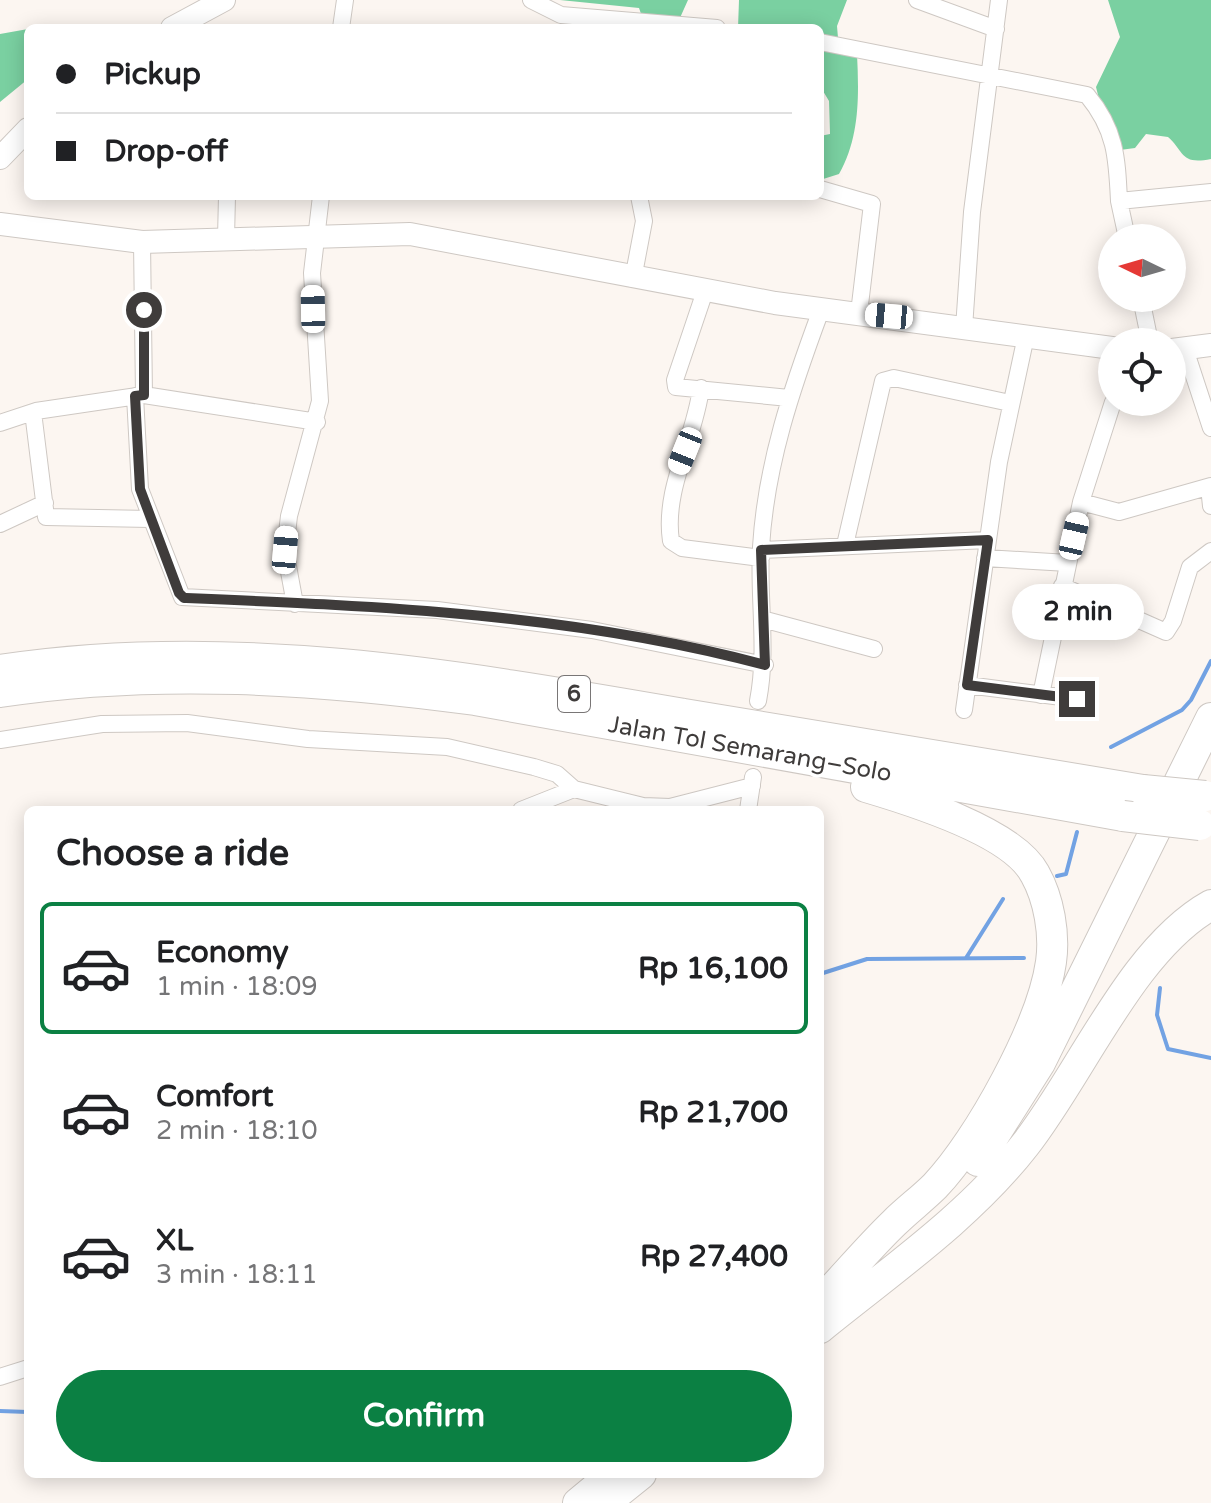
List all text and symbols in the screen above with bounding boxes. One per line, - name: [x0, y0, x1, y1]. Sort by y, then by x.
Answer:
- text: Pickup: [104, 56, 201, 93]
- text: Drop-off: [104, 133, 228, 170]
- north arrow: [1098, 224, 1186, 312]
- map controls: [1098, 224, 1186, 416]
- car: [301, 285, 325, 333]
- route start: [126, 292, 162, 328]
- car: [864, 302, 914, 330]
- button: locate: [1098, 328, 1186, 416]
- car: [665, 424, 705, 478]
- car: [1057, 510, 1091, 562]
- car: [271, 525, 299, 575]
- callout: 2 min: [1011, 583, 1143, 639]
- text: 2 min: [1043, 596, 1113, 627]
- road number: 6: [558, 676, 590, 712]
- route end: [1059, 681, 1095, 717]
- street label: Jalan Tol Semarang–Solo: [606, 710, 894, 788]
- text: Choose a ride: [56, 832, 289, 875]
- icon: car: [60, 932, 132, 1004]
- text: Economy: [156, 934, 289, 971]
- text: Rp 16,100: [638, 950, 788, 987]
- text: 1 min · 18:09: [156, 971, 318, 1002]
- icon: car: [60, 1076, 132, 1148]
- text: Comfort: [156, 1078, 274, 1115]
- text: Rp 21,700: [638, 1094, 788, 1131]
- text: 2 min · 18:10: [156, 1115, 318, 1146]
- icon: car: [60, 1220, 132, 1292]
- text: XL: [156, 1222, 193, 1259]
- text: Rp 27,400: [640, 1238, 788, 1275]
- text: 3 min · 18:11: [156, 1259, 318, 1290]
- button: Confirm: [56, 1370, 792, 1462]

